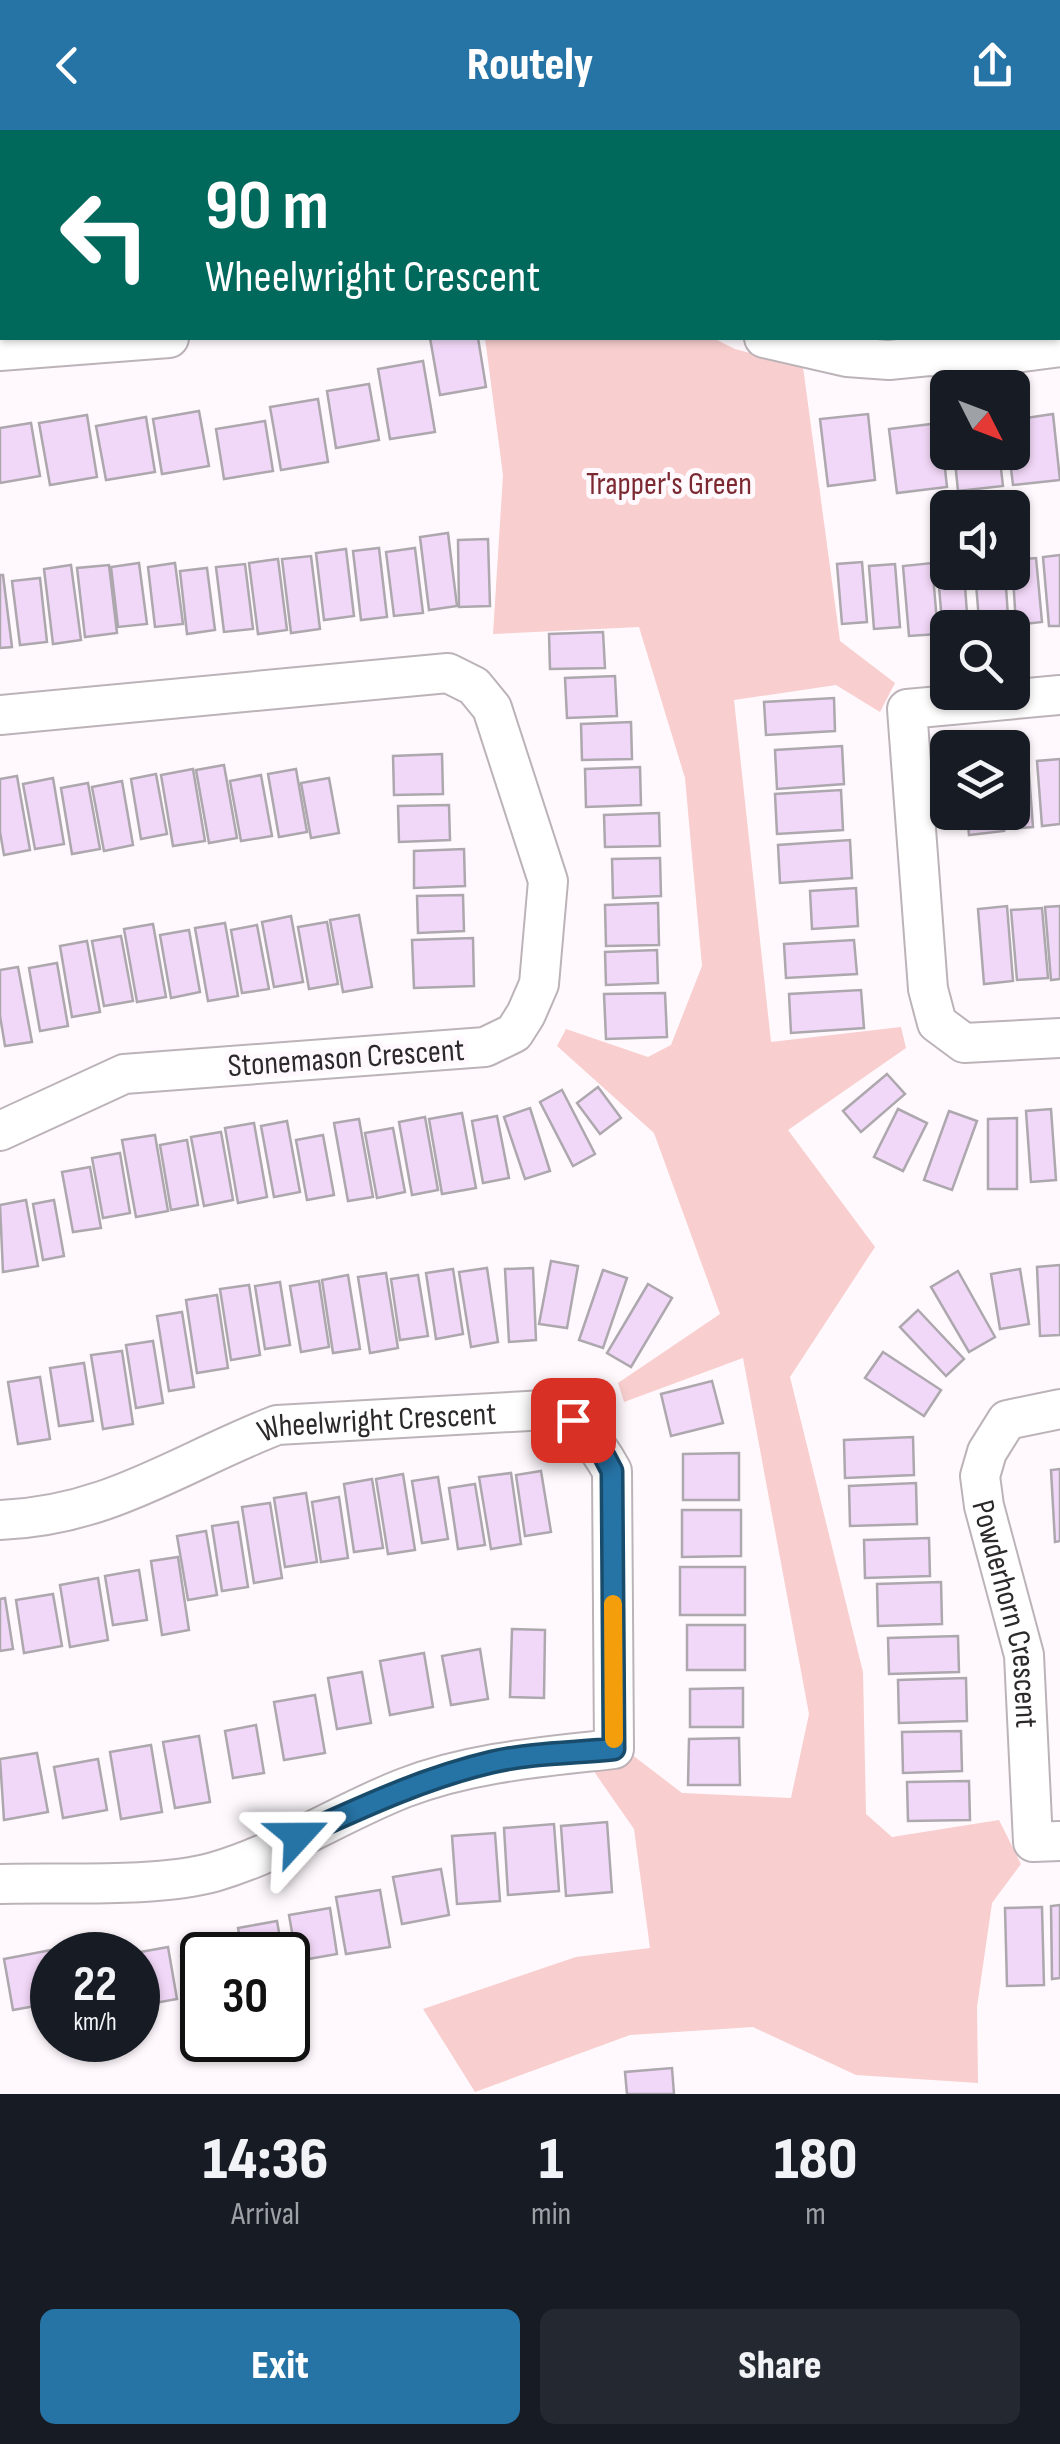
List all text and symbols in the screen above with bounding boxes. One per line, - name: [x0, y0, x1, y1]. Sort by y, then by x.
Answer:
- icon: back: [40, 38, 95, 93]
- text: Routely: [467, 38, 593, 93]
- icon: share: [965, 38, 1020, 93]
- text: 90 m: [205, 165, 329, 249]
- icon: left: [40, 170, 170, 300]
- text: Wheelwright Crescent: [205, 250, 540, 305]
- north arrow: [930, 370, 1030, 470]
- map controls: [930, 370, 1030, 830]
- park label: Trapper's Green: [586, 465, 752, 504]
- button: sound: [930, 490, 1030, 590]
- button: search: [930, 610, 1030, 710]
- button: layers: [930, 730, 1030, 830]
- street label: Stonemason Crescent: [226, 1031, 466, 1086]
- pin: [531, 1378, 616, 1463]
- icon: arrive: [546, 1393, 601, 1448]
- street label: Wheelwright Crescent: [252, 1395, 497, 1452]
- street label: Powderhorn Crescent: [962, 1496, 1045, 1729]
- position arrow: [246, 1784, 350, 1888]
- speed limit sign: 30: [180, 1932, 310, 2062]
- text: 22: [73, 1955, 117, 2015]
- text: km/h: [73, 2007, 117, 2038]
- text: 14:36: [203, 2124, 328, 2196]
- text: 1: [539, 2124, 564, 2196]
- text: 180: [774, 2124, 857, 2196]
- text: Arrival: [231, 2195, 300, 2234]
- text: min: [531, 2195, 571, 2234]
- text: m: [805, 2195, 826, 2234]
- button: Exit: [40, 2309, 520, 2424]
- button: Share: [540, 2309, 1020, 2424]

